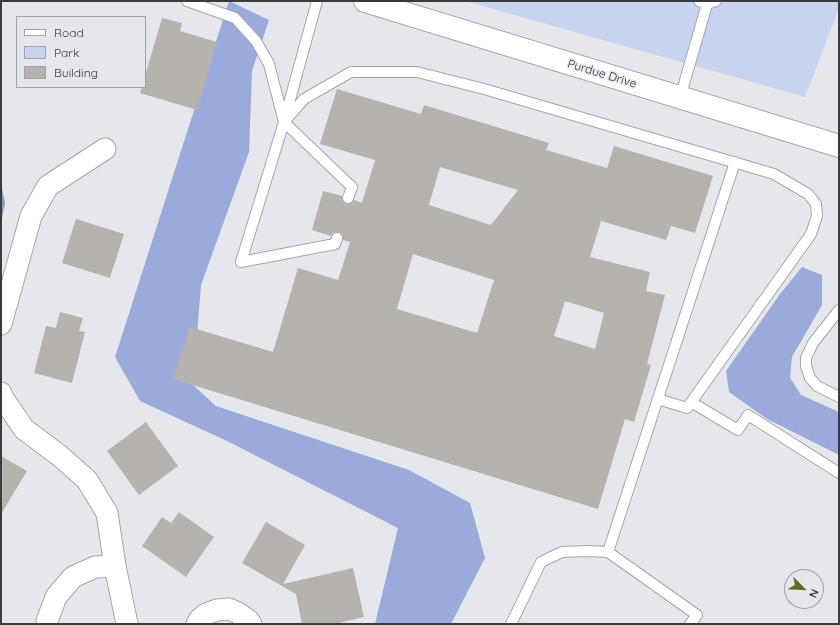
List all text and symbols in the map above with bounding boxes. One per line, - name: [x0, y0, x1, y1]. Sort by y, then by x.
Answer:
- legend: [16, 16, 146, 88]
- text: Road: [54, 25, 84, 40]
- text: Park: [54, 45, 79, 60]
- street label: Purdue Drive: [566, 57, 638, 91]
- text: Building: [54, 65, 98, 80]
- north arrow: [784, 569, 824, 609]
- text: N: [806, 587, 822, 600]

